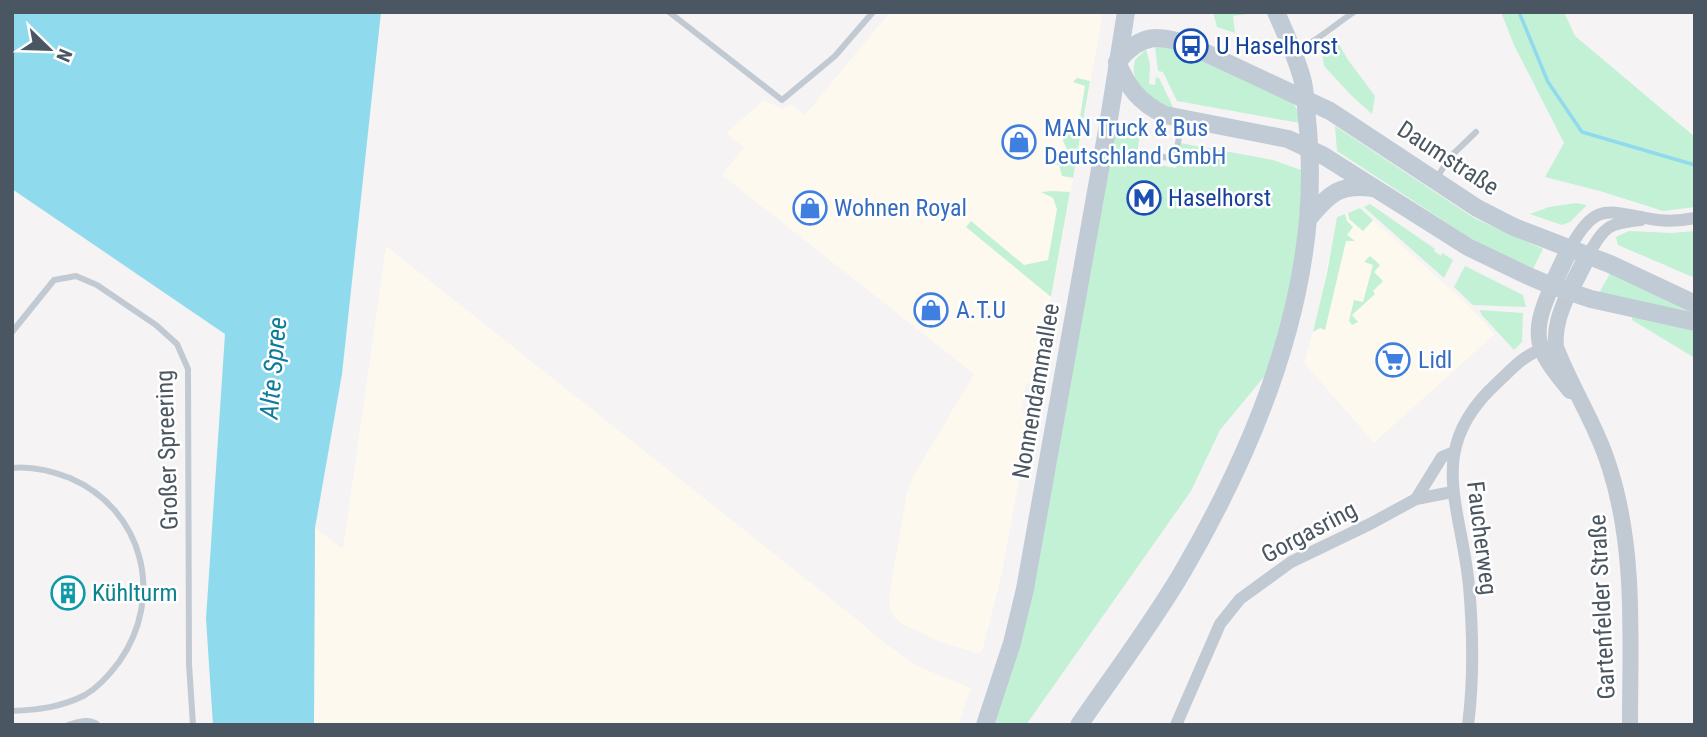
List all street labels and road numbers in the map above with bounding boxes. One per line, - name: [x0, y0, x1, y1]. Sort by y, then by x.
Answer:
- street label: Daumstraße: [1392, 115, 1504, 201]
- street label: Nonnendammallee: [1007, 301, 1065, 481]
- street label: Großer Spreering: [150, 370, 184, 530]
- street label: Faucherweg: [1461, 480, 1503, 596]
- street label: Gorgasring: [1257, 495, 1361, 569]
- street label: Gartenfelder Straße: [1583, 514, 1621, 700]

